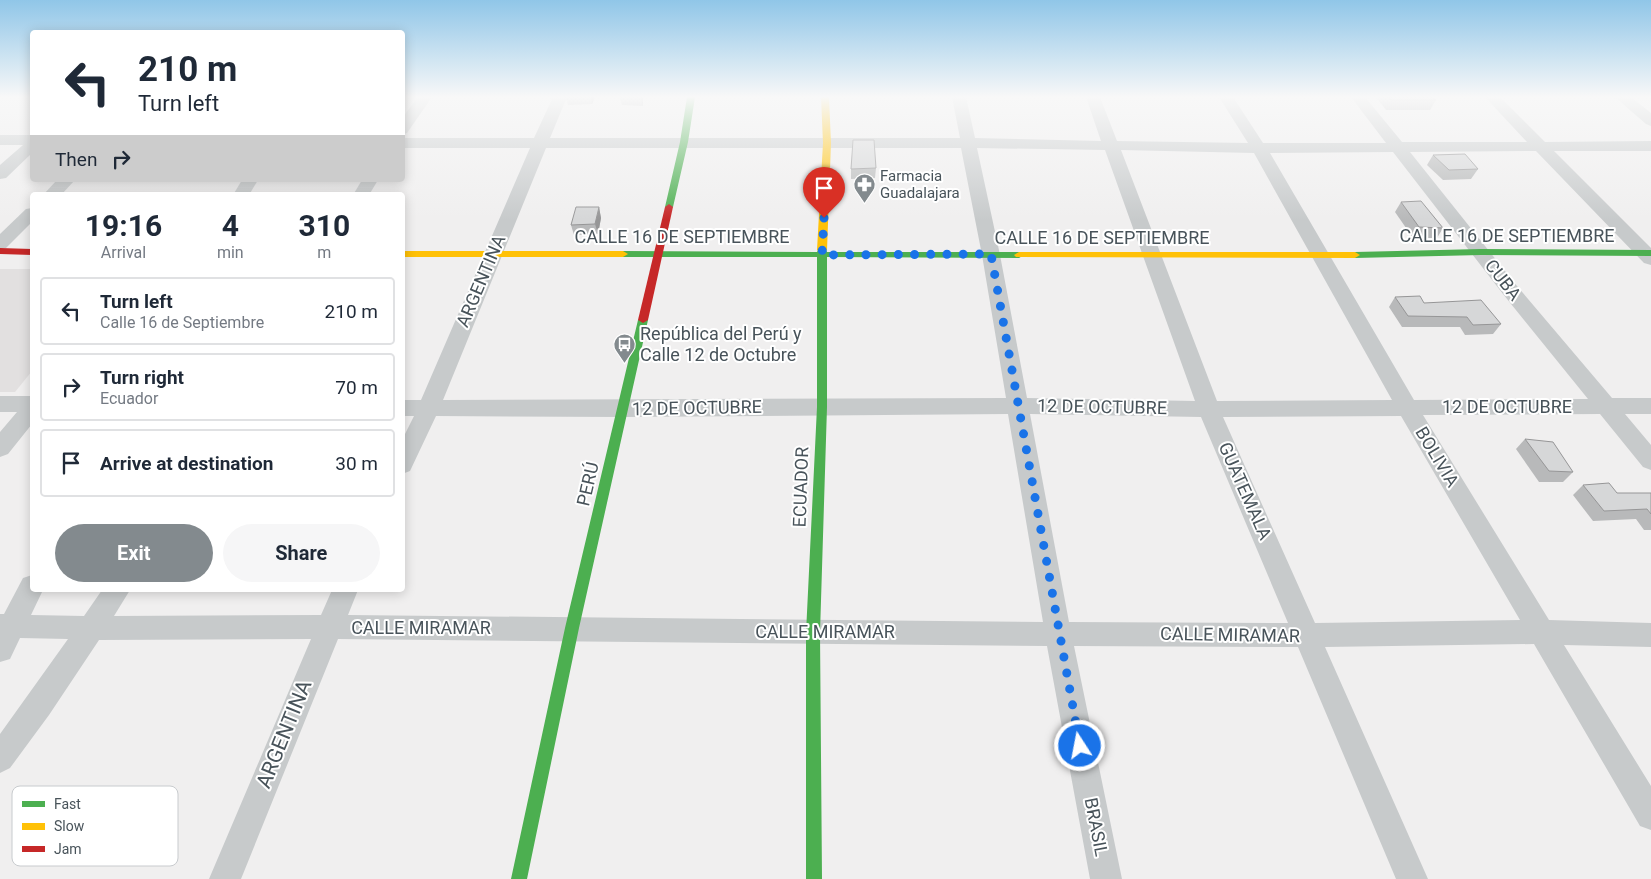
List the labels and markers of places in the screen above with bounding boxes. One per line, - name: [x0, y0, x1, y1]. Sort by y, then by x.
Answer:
- pin: [803, 167, 845, 218]
- place label: Farmacia Guadalajara: [880, 167, 960, 202]
- pharmacy icon: Farmacia Guadalajara: [852, 173, 876, 204]
- place label: República del Perú y Calle 12 de Octubre: [640, 323, 802, 365]
- bus stop icon: República del Perú y Calle 12 de Octubre: [612, 332, 636, 363]

